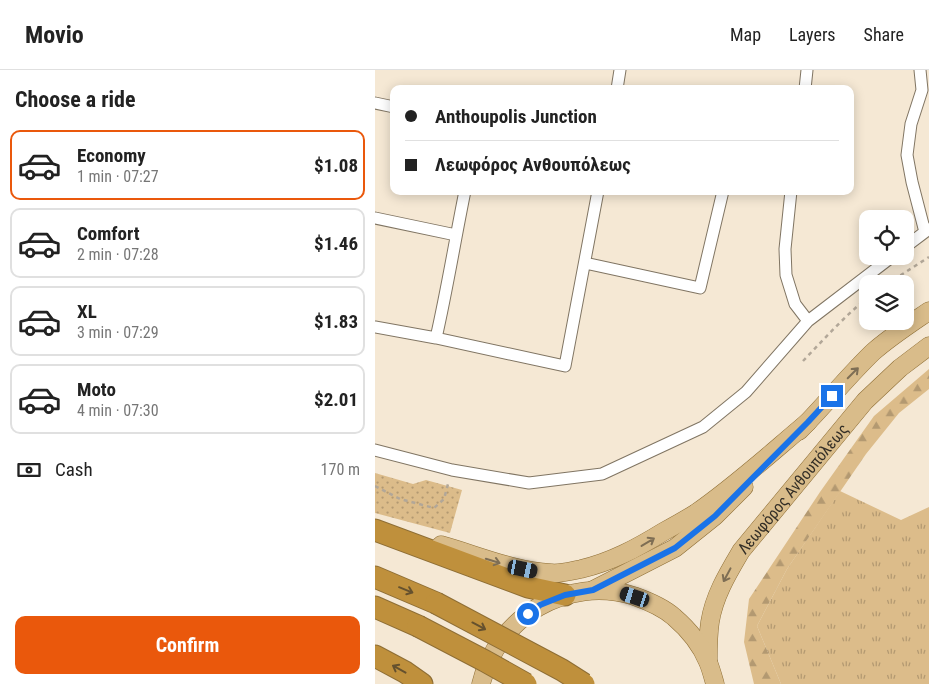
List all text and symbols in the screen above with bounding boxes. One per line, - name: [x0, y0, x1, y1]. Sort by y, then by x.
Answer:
- text: Movio: [25, 21, 84, 49]
- text: Map: [730, 24, 761, 45]
- text: Layers: [789, 24, 836, 45]
- text: Share: [864, 24, 904, 45]
- text: Choose a ride: [15, 87, 136, 112]
- text: Anthoupolis Junction: [435, 105, 597, 128]
- icon: car: [17, 143, 62, 188]
- text: Economy: [77, 144, 146, 167]
- text: Λεωφόρος Ανθουπόλεως: [435, 153, 631, 176]
- text: $1.08: [314, 154, 358, 177]
- text: 1 min · 07:27: [77, 167, 159, 186]
- map controls: [859, 210, 914, 330]
- button: locate: [859, 210, 914, 265]
- icon: car: [17, 221, 62, 266]
- text: Comfort: [77, 222, 140, 245]
- text: $1.46: [314, 232, 358, 255]
- text: 2 min · 07:28: [77, 245, 159, 264]
- button: layers: [859, 275, 914, 330]
- icon: car: [17, 299, 62, 344]
- text: XL: [77, 300, 97, 323]
- text: $1.83: [314, 310, 358, 333]
- text: 3 min · 07:29: [77, 323, 159, 342]
- one-way arrow: [846, 368, 858, 380]
- icon: car: [17, 377, 62, 422]
- text: Moto: [77, 378, 116, 401]
- route end: [821, 385, 843, 407]
- text: $2.01: [314, 388, 358, 411]
- text: 4 min · 07:30: [77, 401, 159, 420]
- street label: Λεωφόρος Ανθουπόλεως: [734, 420, 852, 558]
- icon: cash: [15, 456, 43, 484]
- text: Cash: [55, 458, 93, 481]
- text: 170 m: [321, 460, 360, 479]
- one-way arrow: [640, 536, 654, 546]
- one-way arrow: [485, 556, 501, 566]
- car: [506, 559, 539, 579]
- one-way arrow: [722, 567, 732, 582]
- car: [618, 585, 651, 609]
- one-way arrow: [398, 586, 413, 595]
- route start: [517, 603, 539, 625]
- button: Confirm: [15, 616, 360, 674]
- one-way arrow: [472, 621, 486, 631]
- one-way arrow: [392, 664, 407, 673]

